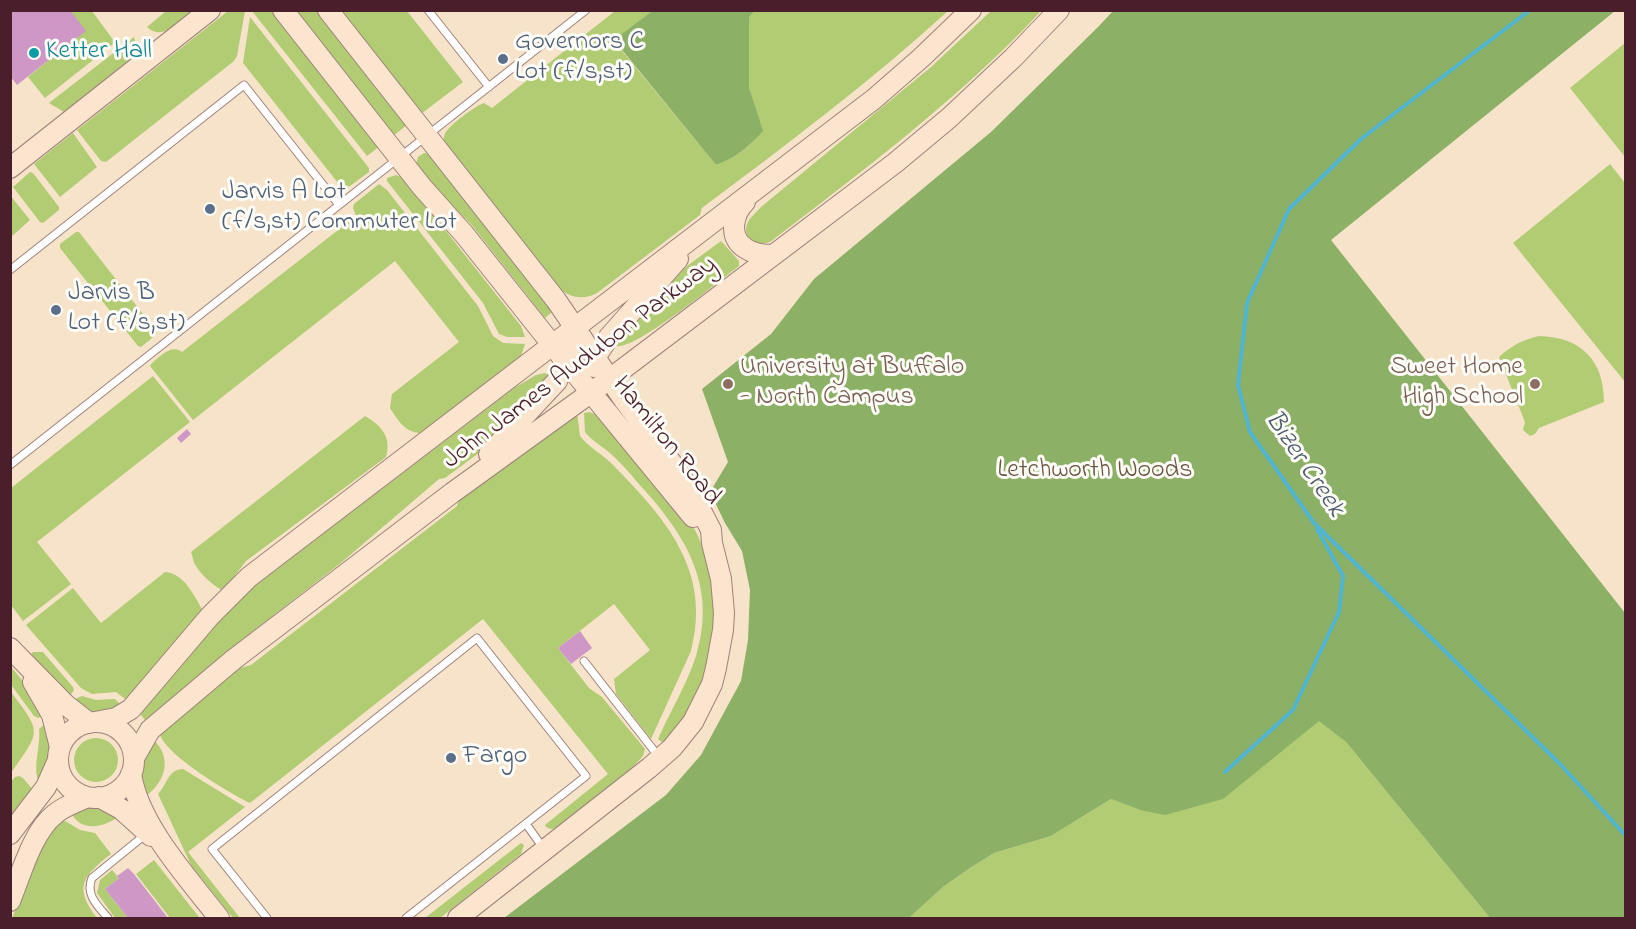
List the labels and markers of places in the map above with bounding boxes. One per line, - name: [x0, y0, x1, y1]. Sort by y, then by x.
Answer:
- place label: Governors C Lot (f/s,st): [515, 28, 644, 89]
- place label: Ketter Hall: [46, 37, 152, 69]
- marker: Ketter Hall: [27, 46, 41, 60]
- marker: Governors C Lot (f/s,st): [496, 52, 510, 66]
- place label: Jarvis A Lot (f/s,st) Commuter Lot: [222, 178, 457, 240]
- marker: Jarvis A Lot (f/s,st) Commuter Lot: [203, 202, 217, 216]
- place label: Jarvis B Lot (f/s,st): [68, 279, 185, 340]
- marker: Jarvis B Lot (f/s,st): [49, 303, 63, 317]
- place label: University at Buffalo - North Campus: [740, 353, 964, 414]
- place label: Sweet Home High School: [1390, 353, 1523, 414]
- marker: University at Buffalo - North Campus: [721, 377, 735, 391]
- marker: Sweet Home High School: [1528, 377, 1542, 391]
- place label: Fargo: [463, 742, 527, 774]
- marker: Fargo: [444, 751, 458, 765]

